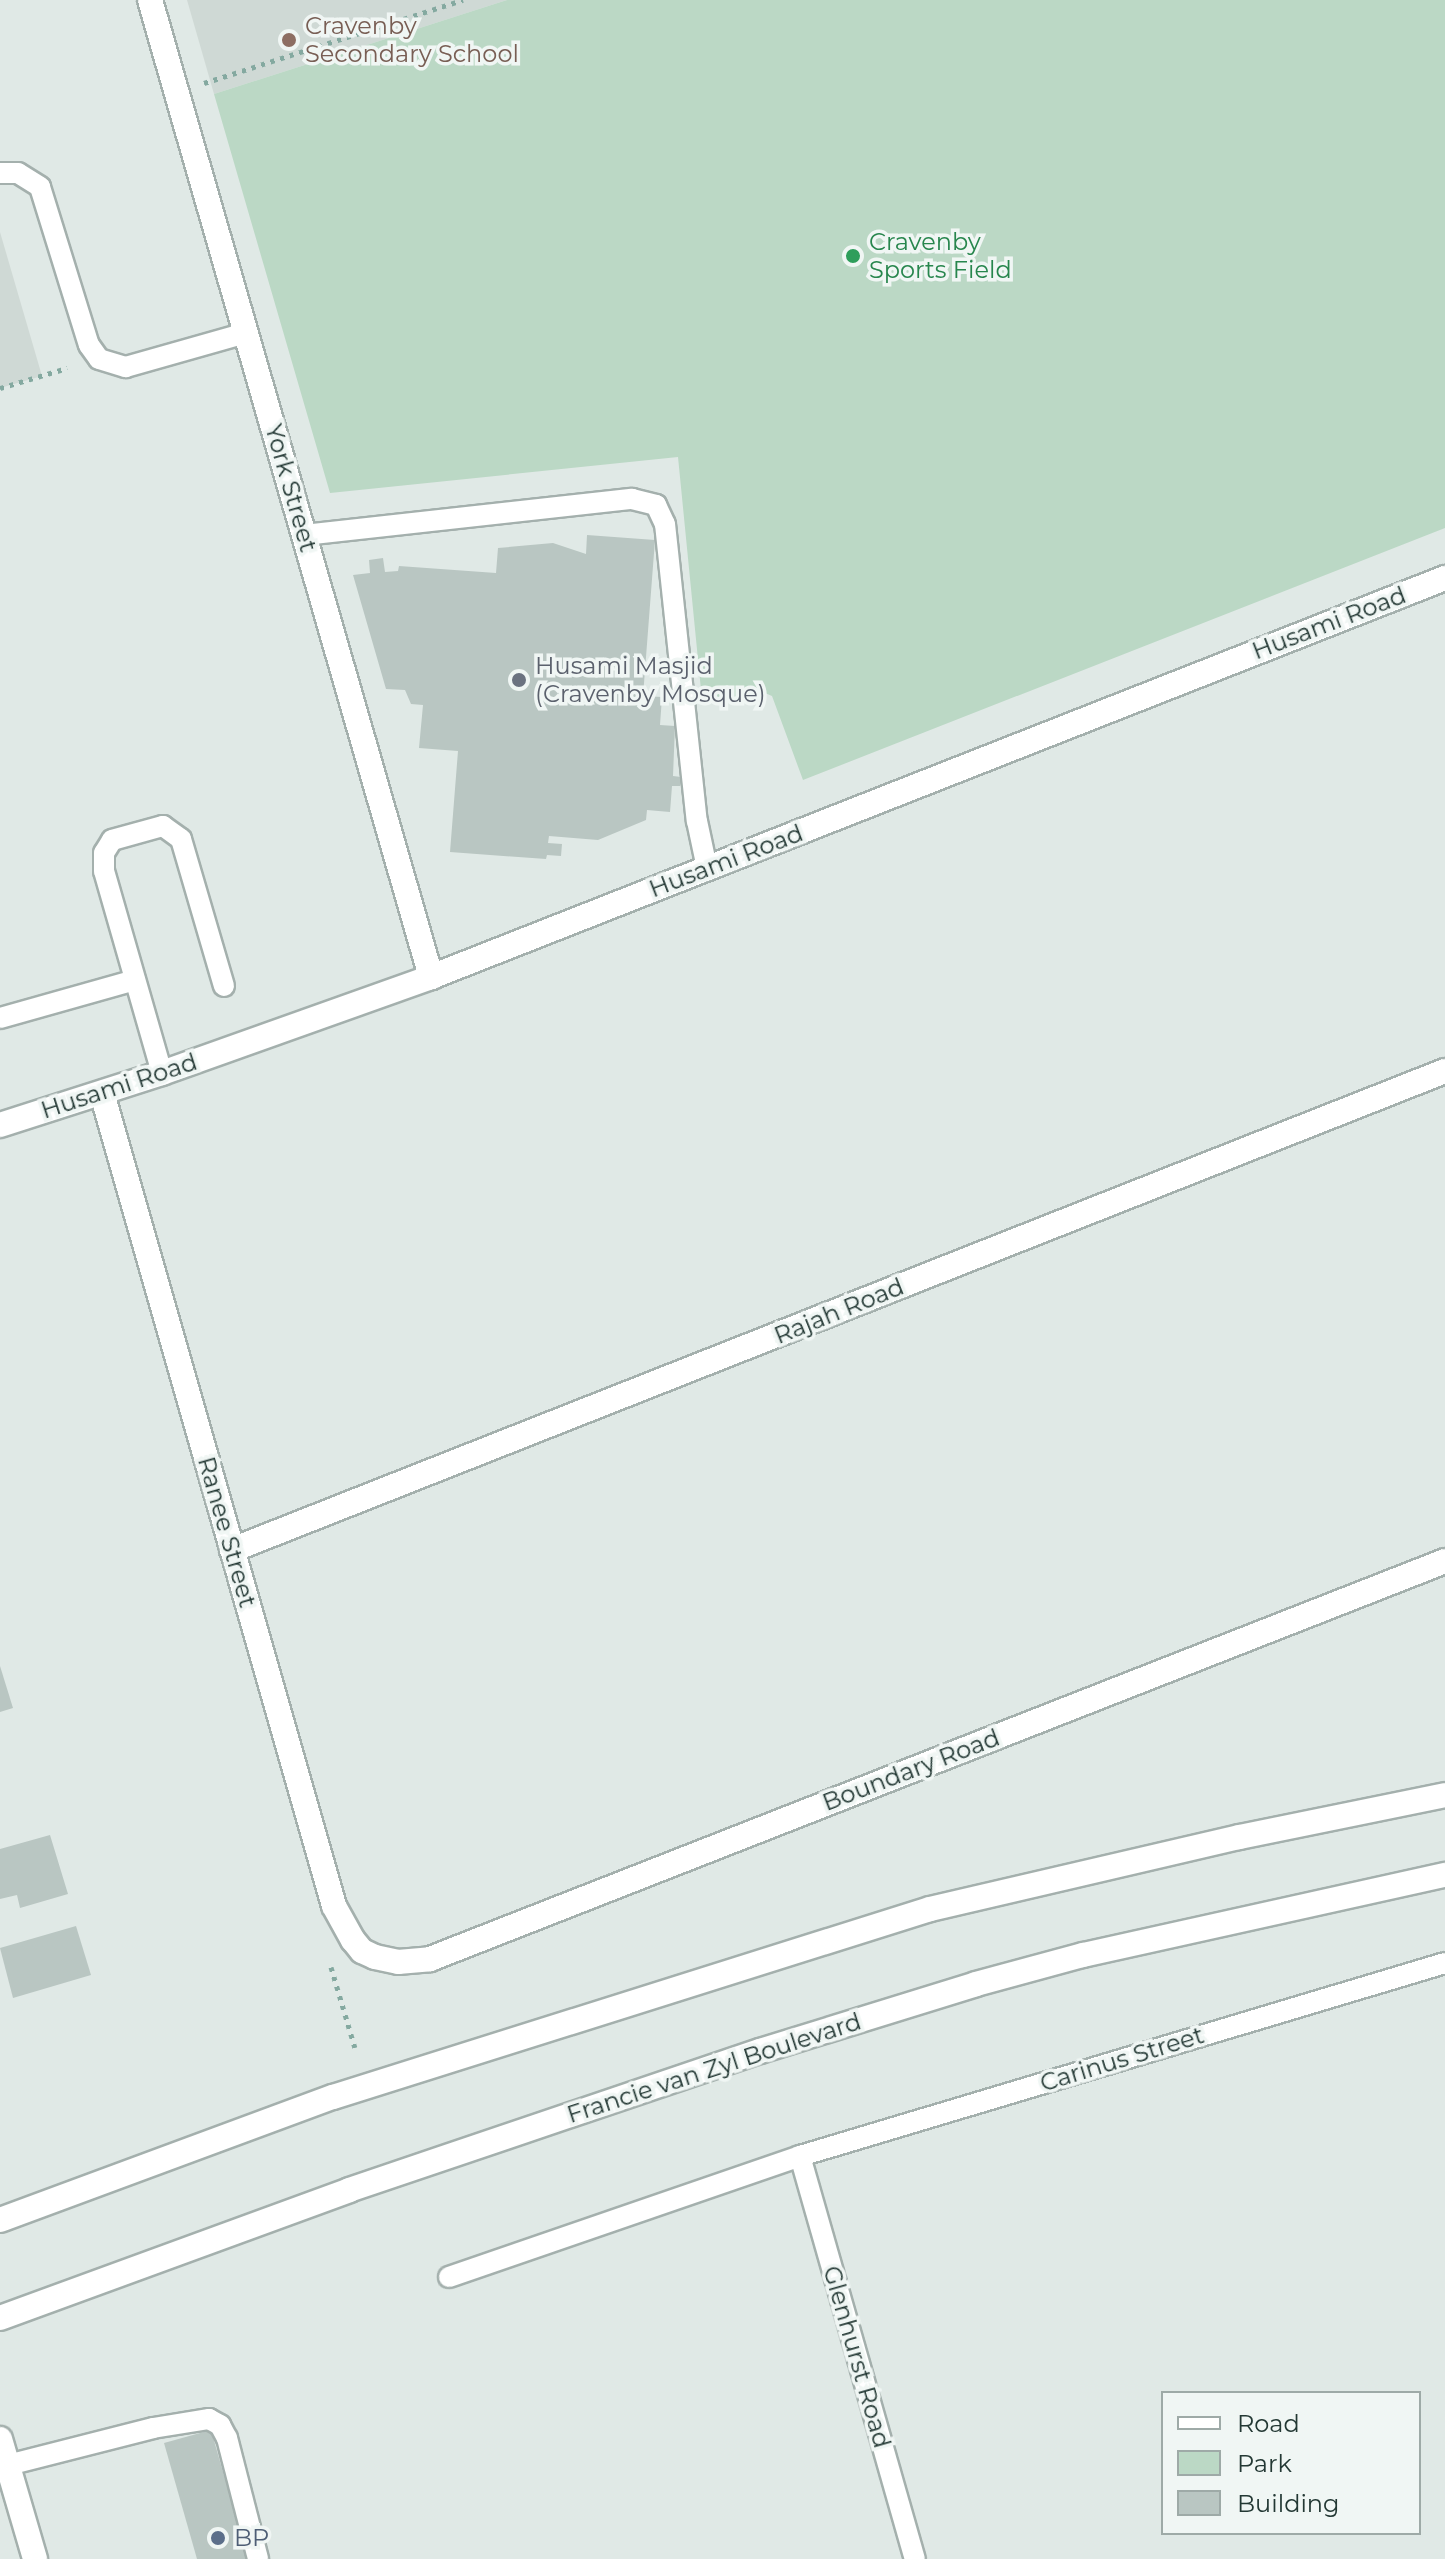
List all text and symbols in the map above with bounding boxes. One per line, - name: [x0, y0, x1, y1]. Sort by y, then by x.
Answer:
- place label: Cravenby Secondary School: [305, 12, 519, 68]
- marker: Cravenby Secondary School: [280, 31, 298, 49]
- place label: Cravenby Sports Field: [869, 228, 1012, 284]
- marker: Cravenby Sports Field: [844, 247, 862, 265]
- street label: York Street: [259, 421, 323, 555]
- street label: Husami Road: [1248, 580, 1410, 666]
- place label: Husami Masjid (Cravenby Mosque): [535, 652, 766, 708]
- marker: Husami Masjid (Cravenby Mosque): [510, 671, 528, 689]
- street label: Husami Road: [645, 818, 807, 904]
- street label: Husami Road: [37, 1047, 201, 1125]
- street label: Rajah Road: [770, 1272, 908, 1350]
- street label: Ranee Street: [192, 1453, 262, 1611]
- street label: Boundary Road: [818, 1723, 1004, 1817]
- street label: Francie van Zyl Boulevard: [563, 2007, 865, 2129]
- street label: Carinus Street: [1037, 2020, 1207, 2098]
- street label: Glenhurst Road: [817, 2263, 897, 2451]
- legend: [1161, 2391, 1421, 2535]
- text: Road: [1237, 2409, 1300, 2438]
- text: Park: [1237, 2449, 1292, 2478]
- text: Building: [1237, 2489, 1340, 2518]
- place label: BP: [234, 2524, 269, 2552]
- marker: BP: [209, 2529, 227, 2547]

